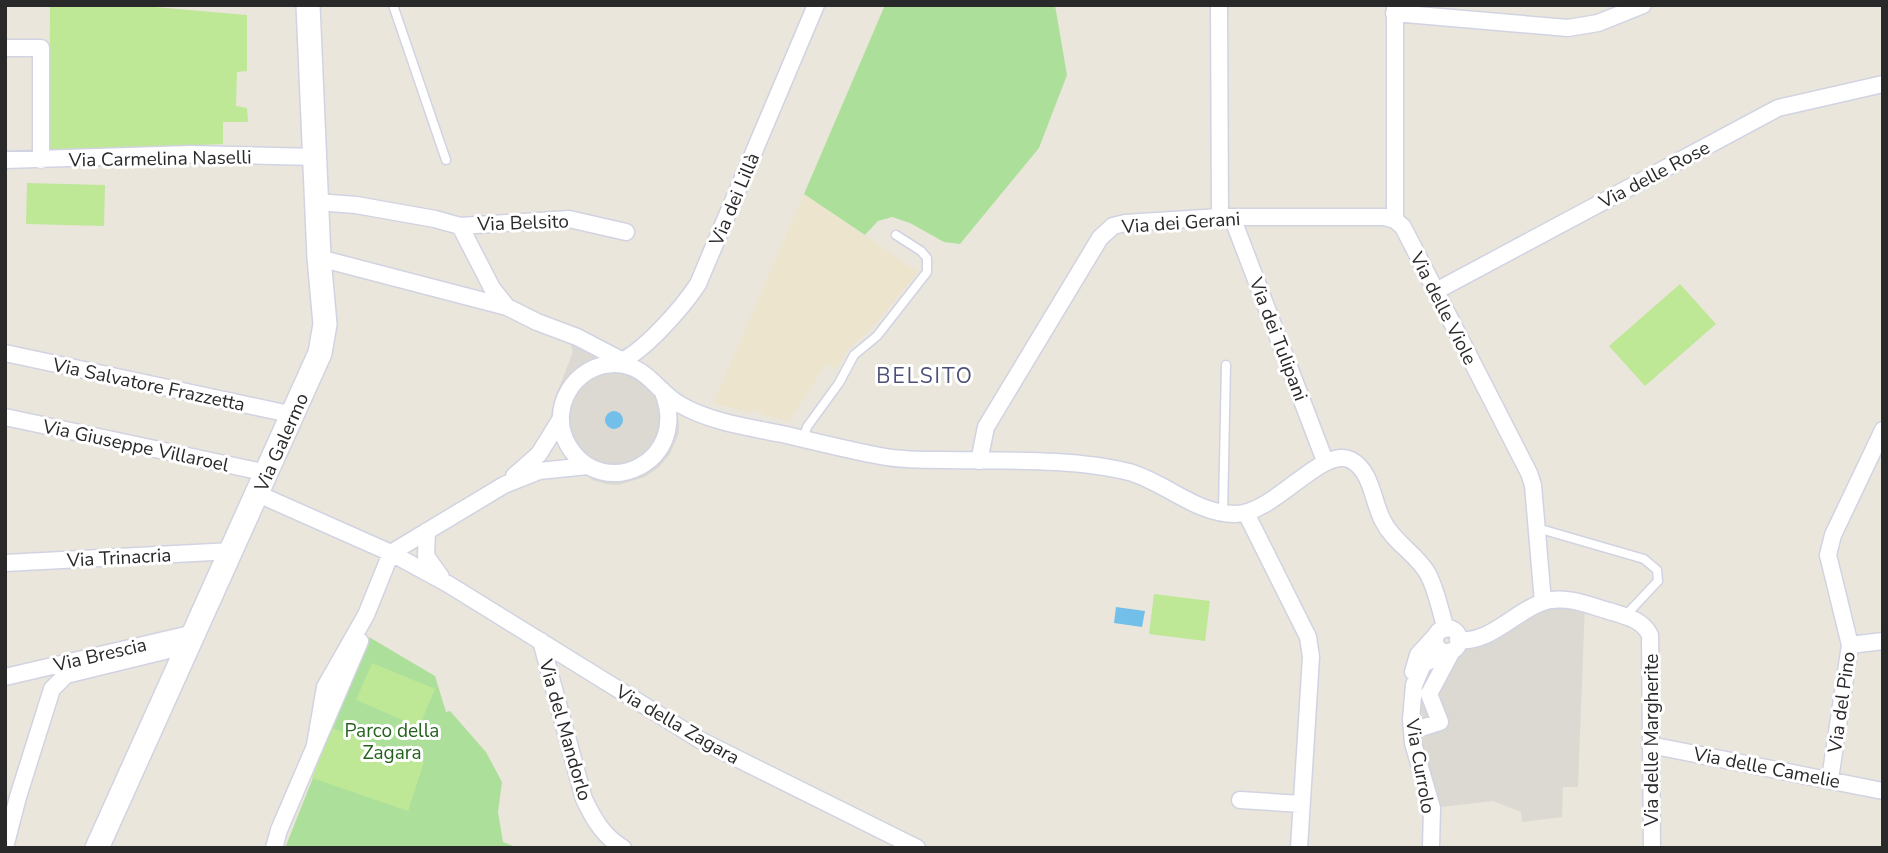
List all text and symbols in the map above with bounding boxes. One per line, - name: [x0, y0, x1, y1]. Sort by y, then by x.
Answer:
- street label: Via delle Rose: [1594, 135, 1714, 215]
- street label: Via Carmelina Naselli: [67, 144, 252, 174]
- street label: Via dei Lillà: [703, 149, 766, 251]
- street label: Via dei Gerani: [1120, 206, 1241, 240]
- street label: Via Belsito: [476, 208, 569, 238]
- street label: Via delle Viole: [1403, 247, 1483, 369]
- street label: Via dei Tulipani: [1242, 273, 1314, 405]
- street label: Via Salvatore Frazzetta: [49, 352, 247, 418]
- district label: BELSITO: [876, 362, 974, 390]
- street label: Via Galermo: [248, 389, 315, 497]
- street label: Via Giuseppe Villaroel: [39, 413, 232, 478]
- street label: Via Trinacria: [65, 542, 172, 574]
- street label: Via Brescia: [50, 632, 149, 678]
- street label: Via del Pino: [1822, 650, 1862, 755]
- street label: Via delle Margherite: [1639, 654, 1665, 827]
- street label: Via del Mandorlo: [532, 656, 598, 804]
- street label: Via della Zagara: [610, 678, 744, 771]
- street label: Via Currolo: [1399, 716, 1441, 816]
- park label: Parco della Zagara: [345, 718, 439, 766]
- street label: Via delle Camelie: [1690, 741, 1842, 795]

